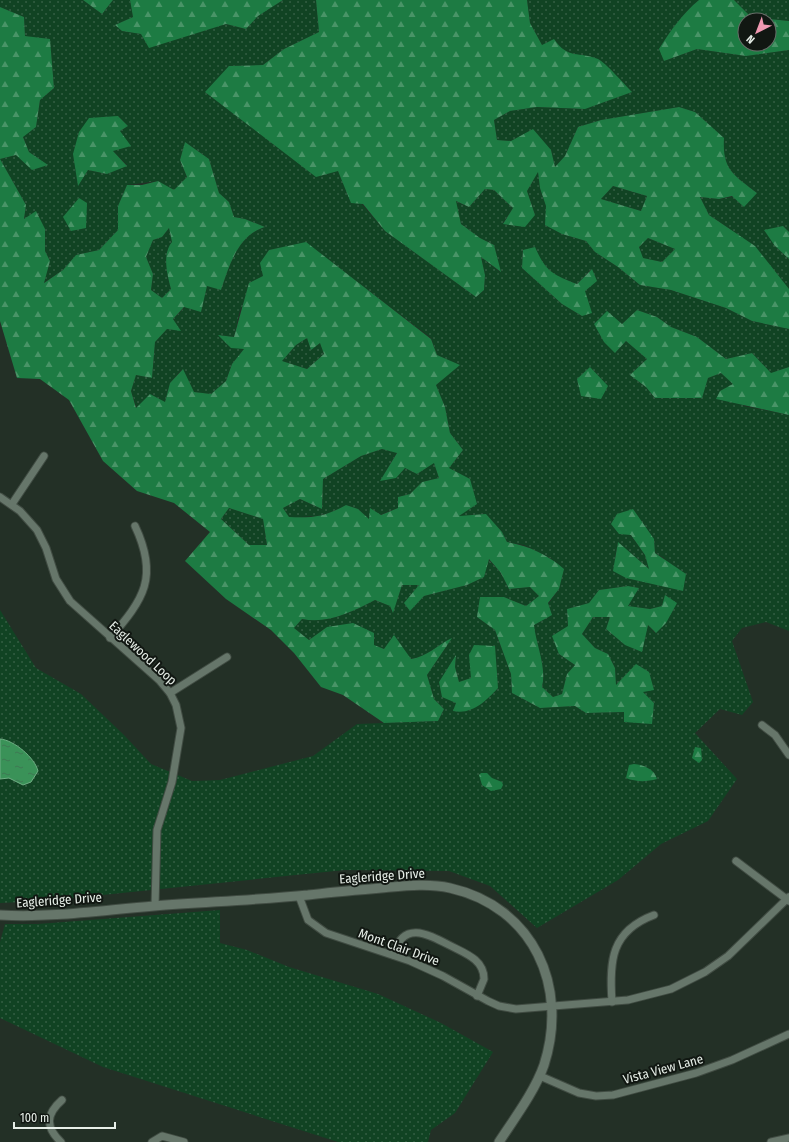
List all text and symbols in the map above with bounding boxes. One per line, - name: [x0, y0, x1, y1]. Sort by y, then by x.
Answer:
- north arrow: [737, 12, 777, 52]
- text: N: [744, 32, 757, 46]
- street label: Eaglewood Loop: [106, 618, 180, 688]
- street label: Eagleridge Drive: [339, 866, 425, 886]
- street label: Eagleridge Drive: [16, 890, 102, 910]
- street label: Mont Clair Drive: [357, 925, 441, 969]
- street label: Vista View Lane: [621, 1051, 705, 1087]
- scale bar: [14, 1104, 115, 1130]
- text: 100 m: [20, 1111, 49, 1125]

